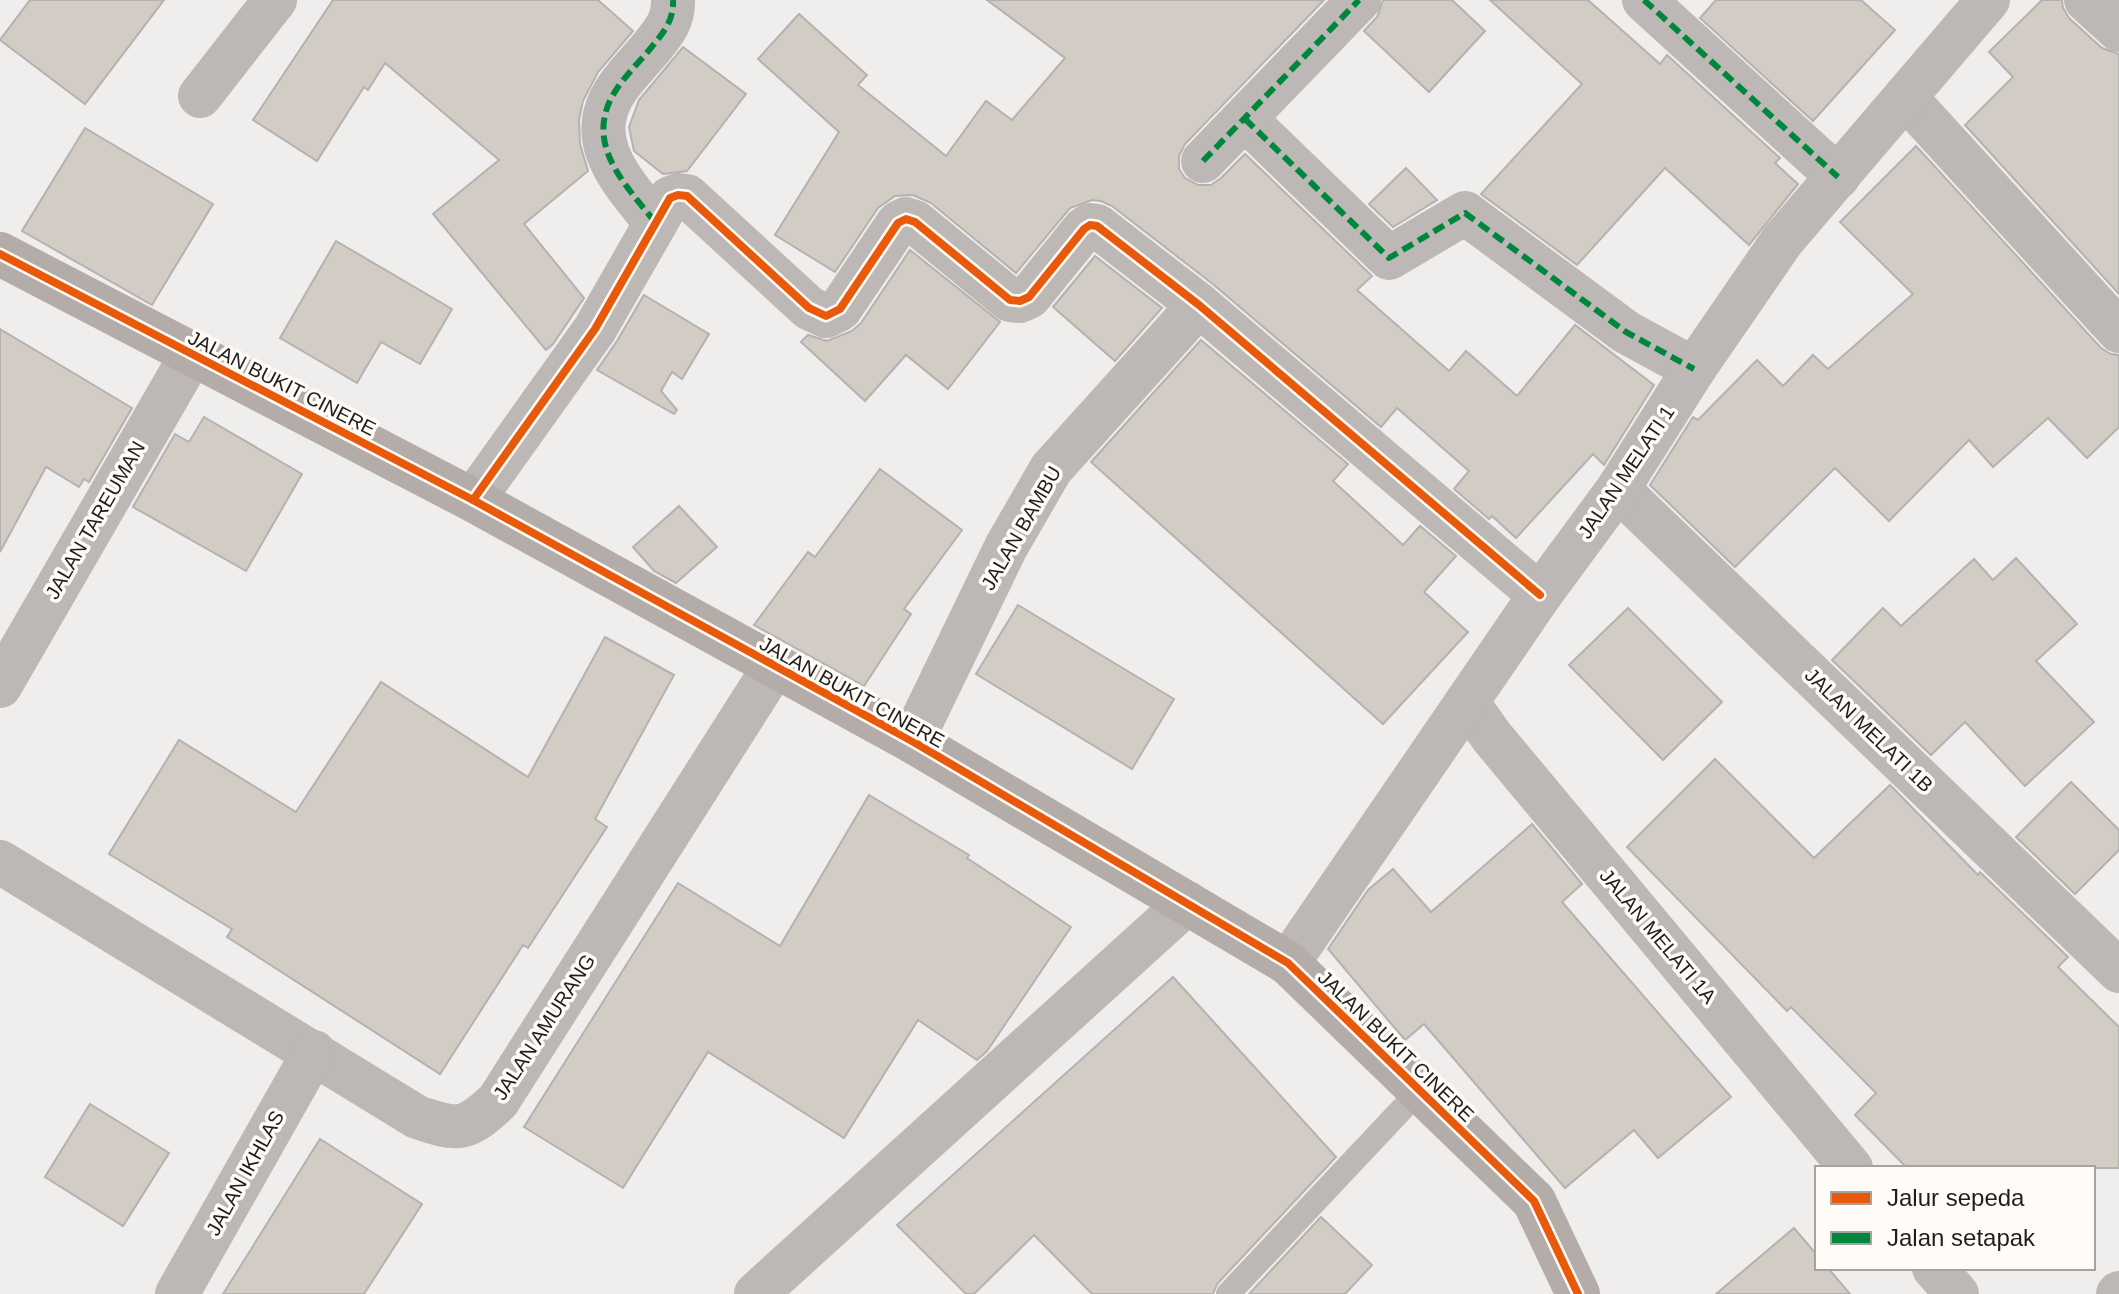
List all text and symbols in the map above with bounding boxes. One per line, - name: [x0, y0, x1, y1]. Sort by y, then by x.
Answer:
- street label: JALAN BUKIT CINERE: [185, 326, 379, 440]
- street label: JALAN MELATI 1: [1573, 402, 1679, 542]
- street label: JALAN TAREUMAN: [41, 437, 149, 603]
- street label: JALAN BAMBU: [977, 462, 1065, 594]
- street label: JALAN BUKIT CINERE: [756, 632, 948, 752]
- street label: JALAN MELATI 1B: [1801, 664, 1937, 796]
- street label: JALAN MELATI 1A: [1595, 864, 1721, 1008]
- street label: JALAN AMURANG: [489, 950, 599, 1104]
- street label: JALAN BUKIT CINERE: [1314, 966, 1478, 1126]
- street label: JALAN IKHLAS: [202, 1107, 288, 1239]
- legend: [1815, 1166, 2095, 1270]
- text: Jalur sepeda: [1887, 1184, 2025, 1211]
- text: Jalan setapak: [1887, 1224, 2036, 1251]

